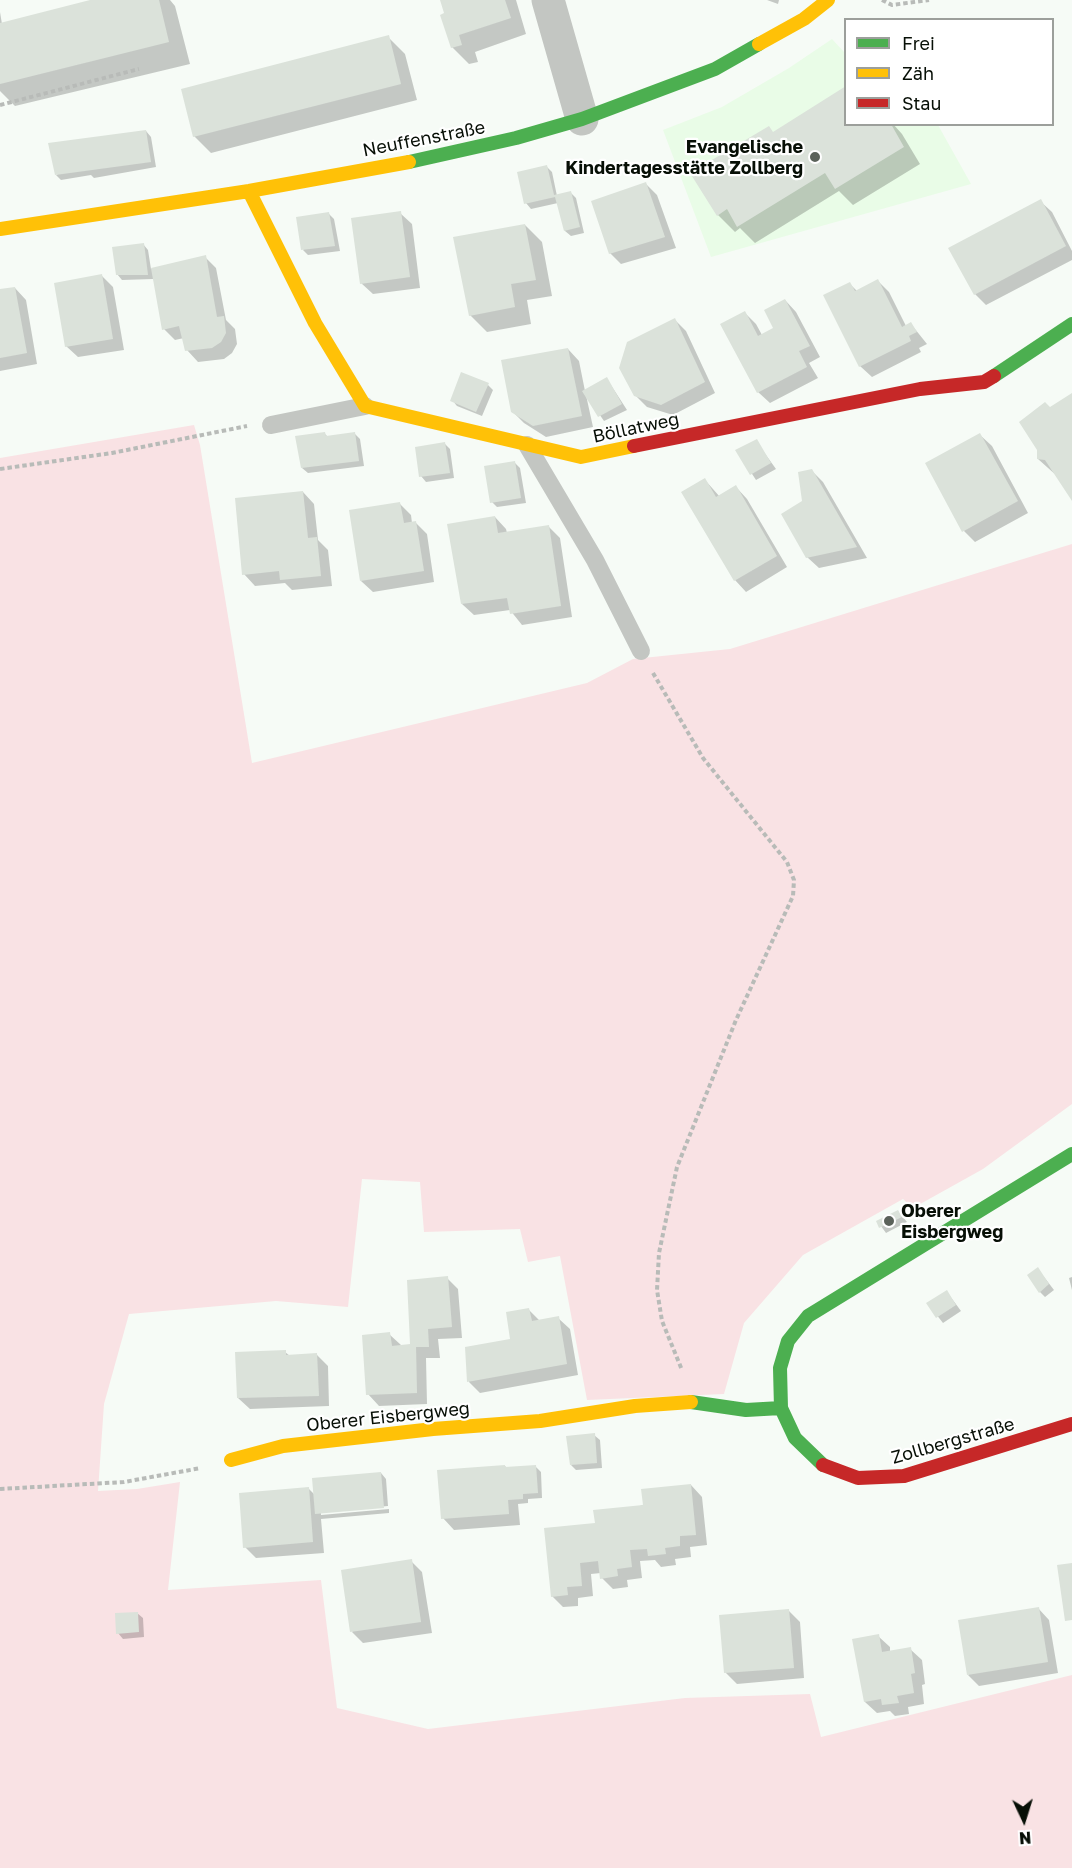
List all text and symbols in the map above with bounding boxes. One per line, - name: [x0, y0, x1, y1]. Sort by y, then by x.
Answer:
- legend: [844, 18, 1054, 126]
- text: Frei: [902, 32, 935, 54]
- text: Zäh: [902, 62, 934, 84]
- text: Stau: [902, 92, 941, 114]
- street label: Neuffenstraße: [361, 117, 487, 161]
- place label: Evangelische Kindertagesstätte Zollberg: [565, 136, 803, 178]
- marker: Evangelische Kindertagesstätte Zollberg: [808, 150, 822, 164]
- street label: Böllatweg: [591, 408, 681, 448]
- place label: Oberer Eisbergweg: [901, 1200, 1003, 1242]
- marker: Oberer Eisbergweg: [882, 1214, 896, 1228]
- street label: Oberer Eisbergweg: [305, 1398, 471, 1436]
- street label: Zollbergstraße: [889, 1413, 1017, 1469]
- north arrow: [994, 1790, 1054, 1850]
- text: N: [1018, 1828, 1032, 1848]

